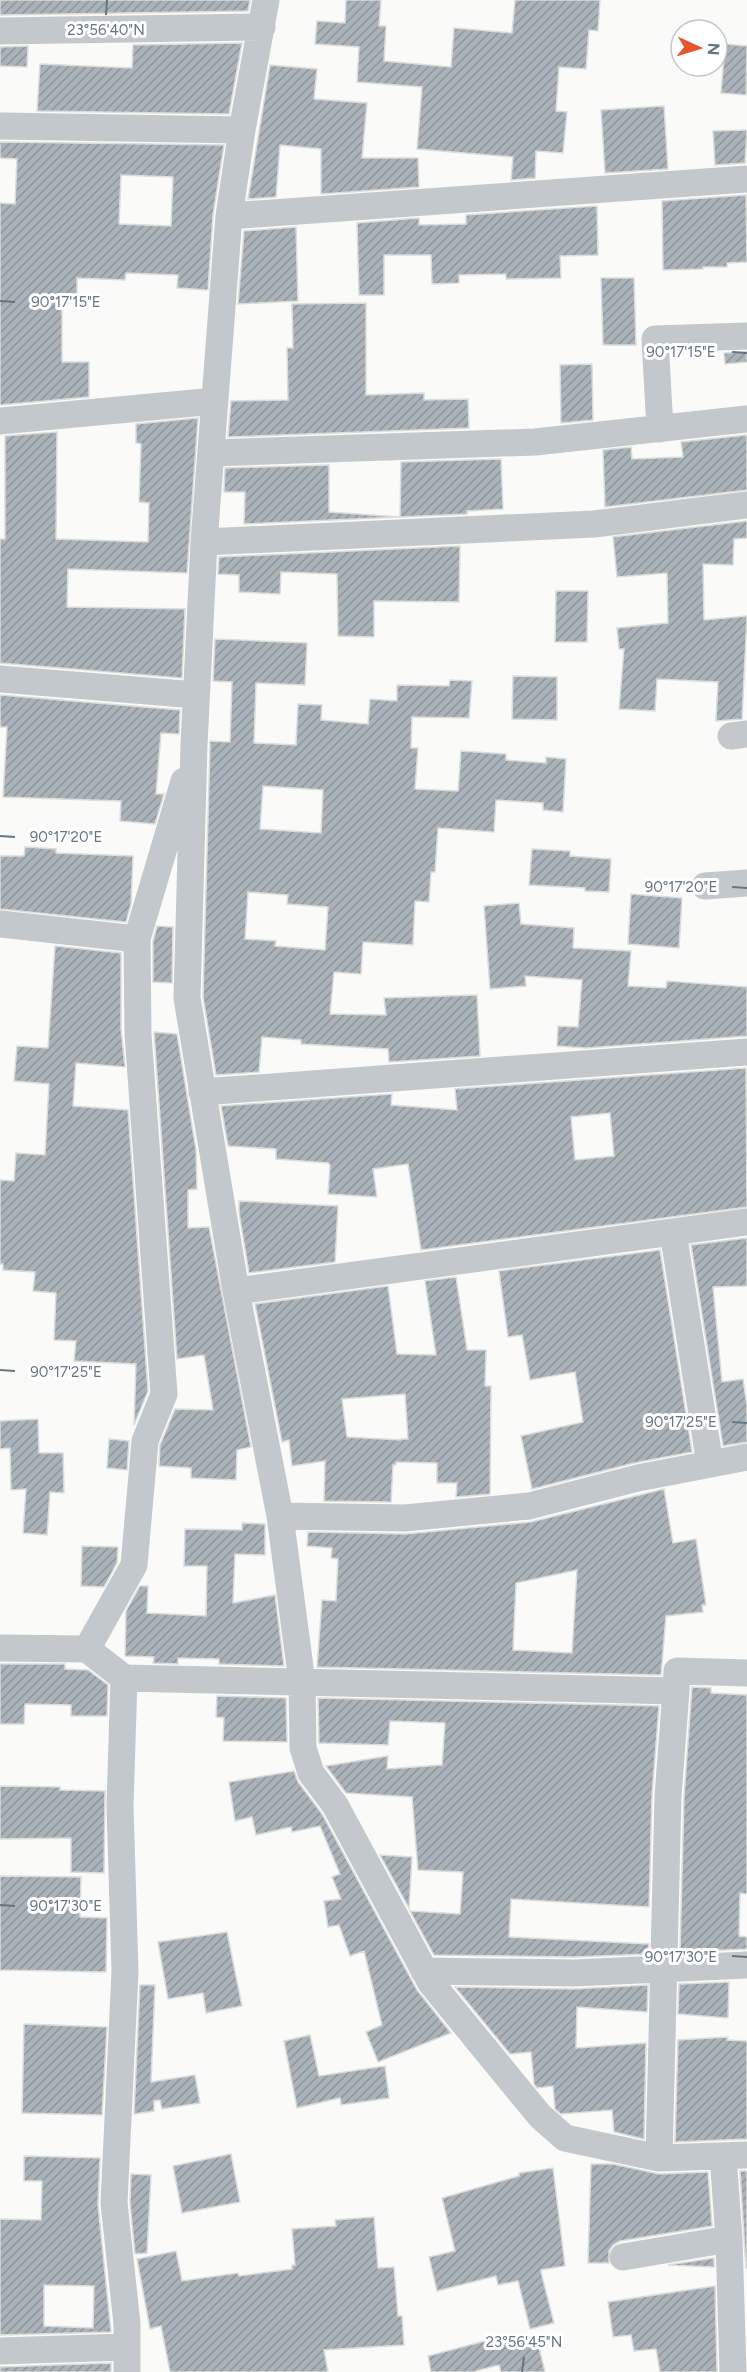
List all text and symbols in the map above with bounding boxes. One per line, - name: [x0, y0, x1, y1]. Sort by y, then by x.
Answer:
- north arrow: [669, 18, 729, 78]
- text: 23°56'40"N: [67, 21, 145, 39]
- text: N: [704, 42, 723, 56]
- text: 90°17'15"E: [31, 293, 101, 311]
- text: 90°17'15"E: [646, 343, 716, 361]
- text: 90°17'20"E: [30, 828, 102, 846]
- text: 90°17'20"E: [645, 878, 717, 896]
- text: 90°17'25"E: [30, 1363, 102, 1381]
- text: 90°17'25"E: [645, 1413, 717, 1431]
- text: 90°17'30"E: [30, 1897, 102, 1915]
- text: 90°17'30"E: [645, 1948, 717, 1966]
- text: 23°56'45"N: [486, 2333, 562, 2351]

